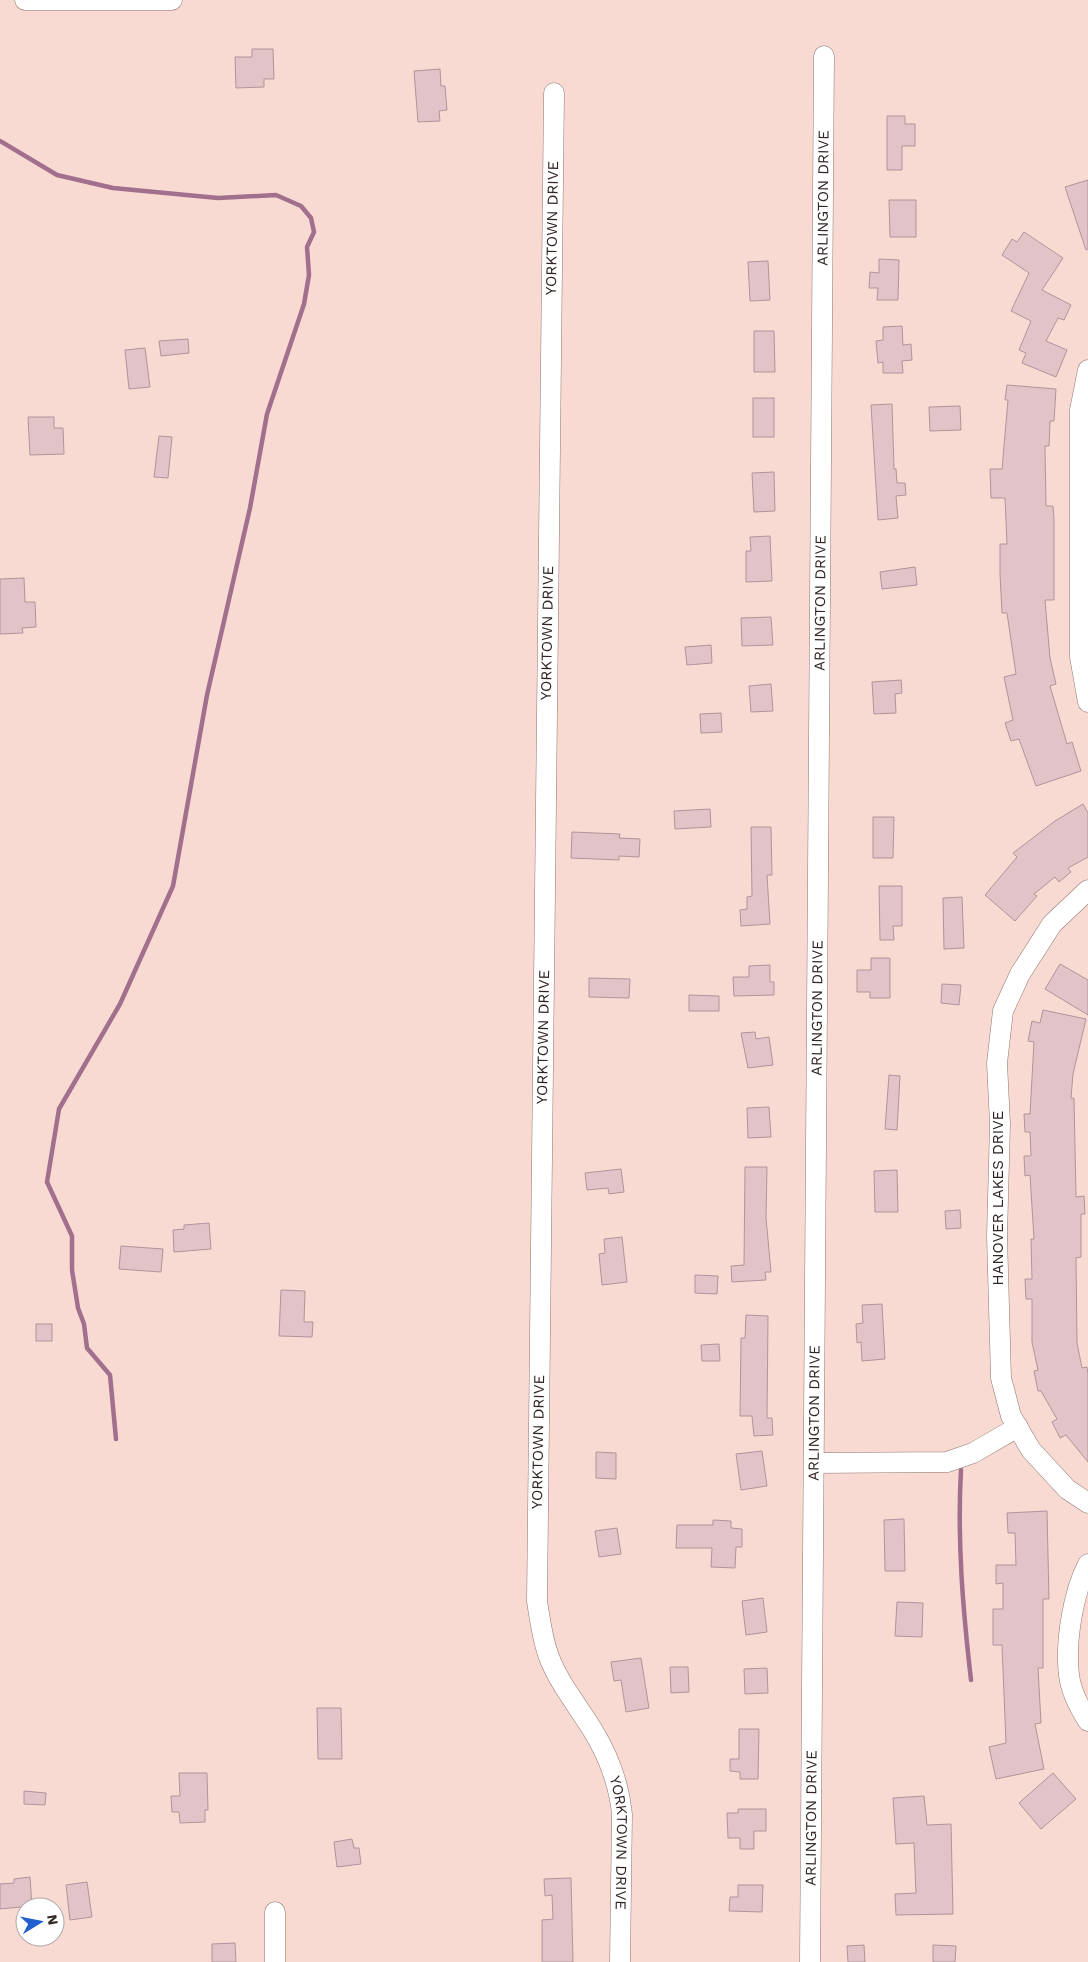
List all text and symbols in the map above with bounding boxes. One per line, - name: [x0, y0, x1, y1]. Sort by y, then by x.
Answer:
- street label: ARLINGTON DRIVE: [813, 130, 832, 266]
- street label: YORKTOWN DRIVE: [542, 161, 562, 295]
- street label: ARLINGTON DRIVE: [810, 535, 829, 671]
- street label: YORKTOWN DRIVE: [537, 566, 557, 700]
- street label: ARLINGTON DRIVE: [808, 940, 827, 1076]
- street label: YORKTOWN DRIVE: [533, 970, 553, 1104]
- street label: HANOVER LAKES DRIVE: [989, 1111, 1007, 1285]
- street label: ARLINGTON DRIVE: [805, 1345, 824, 1481]
- street label: YORKTOWN DRIVE: [528, 1375, 548, 1509]
- street label: ARLINGTON DRIVE: [802, 1750, 821, 1886]
- street label: YORKTOWN DRIVE: [606, 1774, 631, 1910]
- north arrow: [15, 1897, 65, 1947]
- text: N: [44, 1913, 62, 1926]

